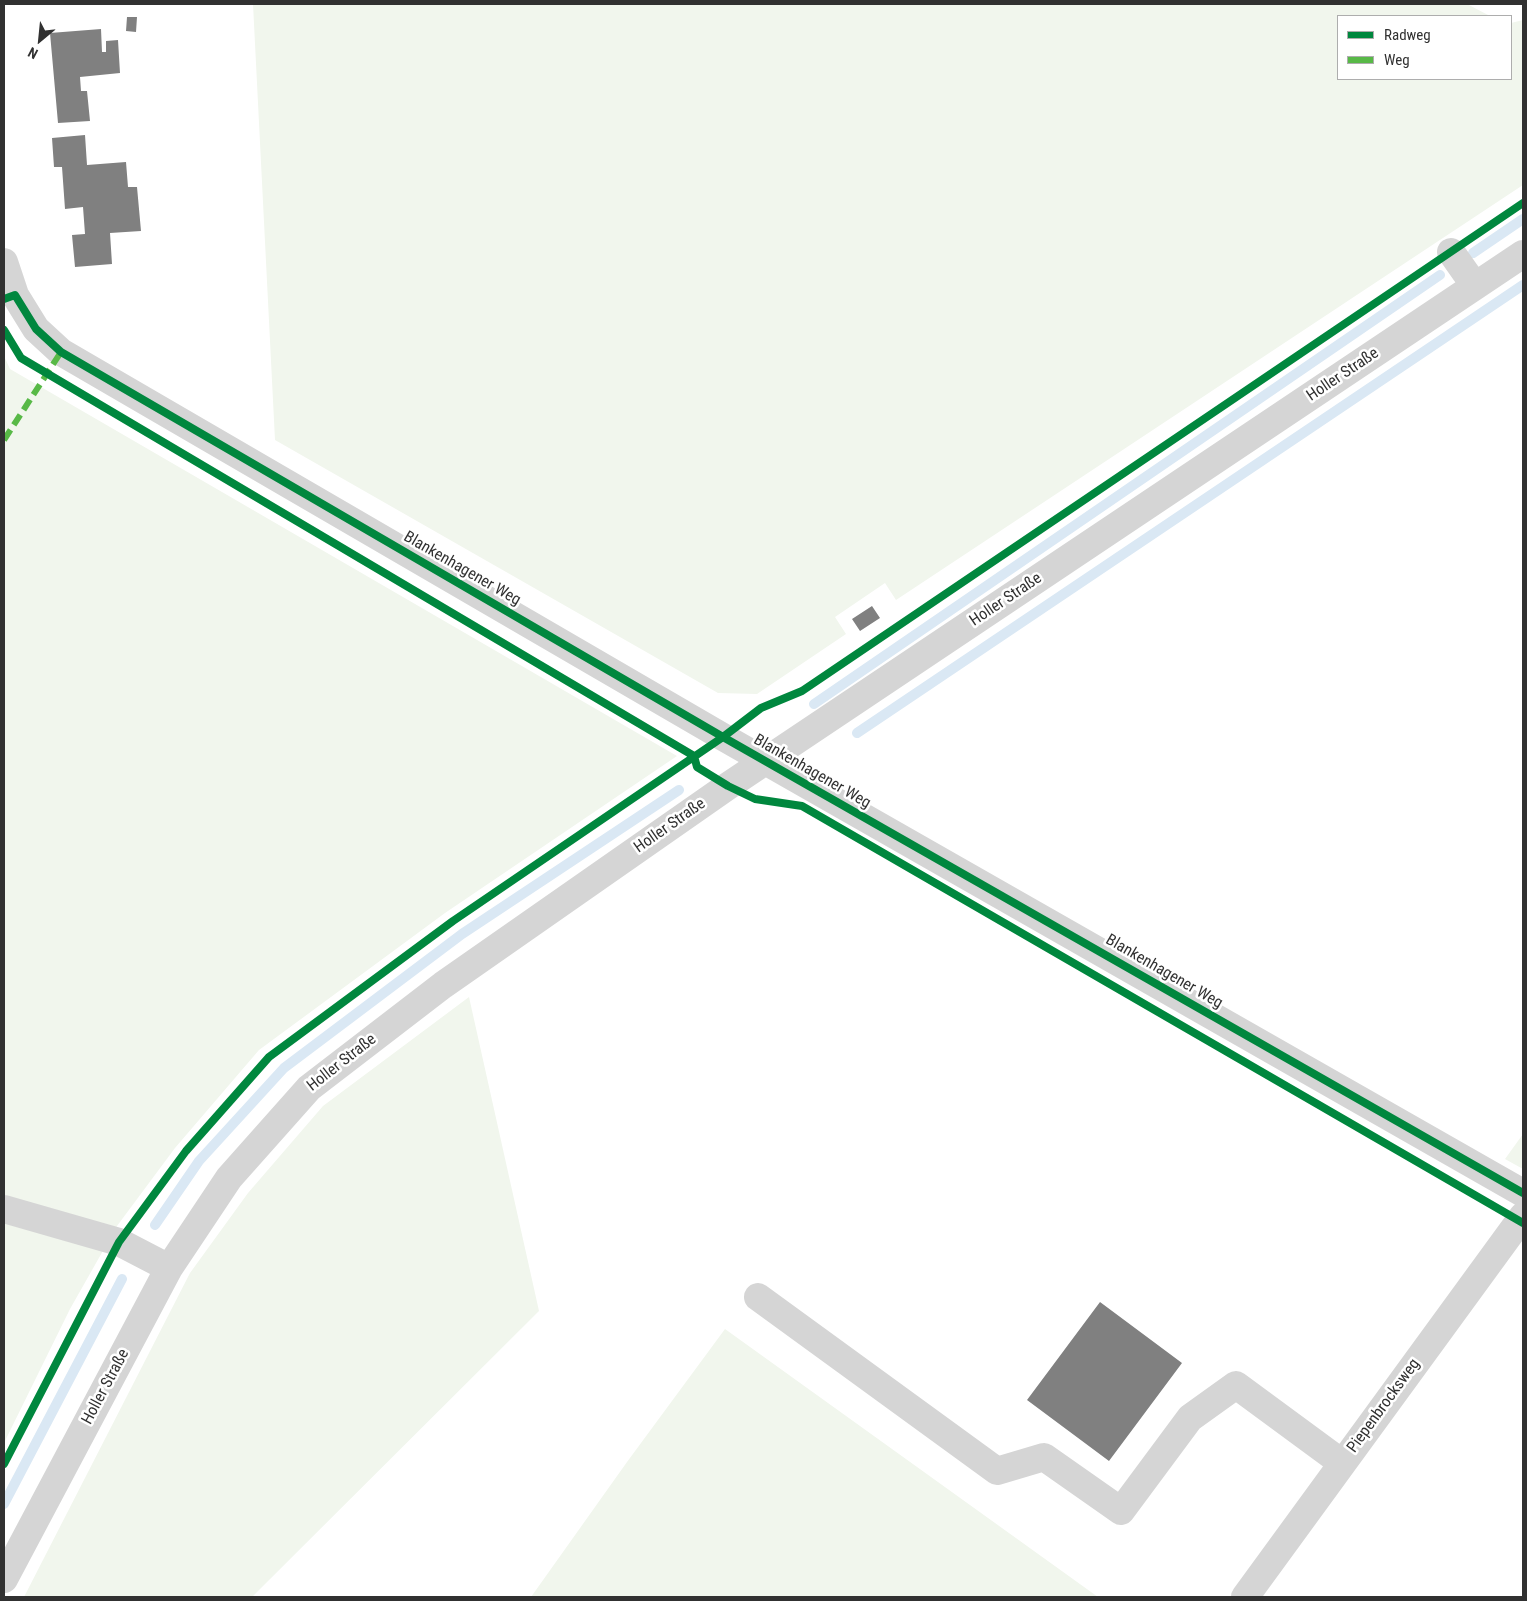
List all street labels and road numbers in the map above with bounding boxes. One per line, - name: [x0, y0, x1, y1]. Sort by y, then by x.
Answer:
- street label: Holler Straße: [1303, 344, 1383, 406]
- street label: Blankenhagener Weg: [400, 528, 524, 610]
- street label: Holler Straße: [966, 569, 1046, 631]
- street label: Blankenhagener Weg: [750, 731, 874, 813]
- street label: Holler Straße: [631, 794, 709, 858]
- street label: Blankenhagener Weg: [1102, 931, 1226, 1013]
- street label: Holler Straße: [304, 1030, 380, 1096]
- street label: Holler Straße: [78, 1346, 134, 1428]
- street label: Piepenbrocksweg: [1343, 1355, 1425, 1457]

